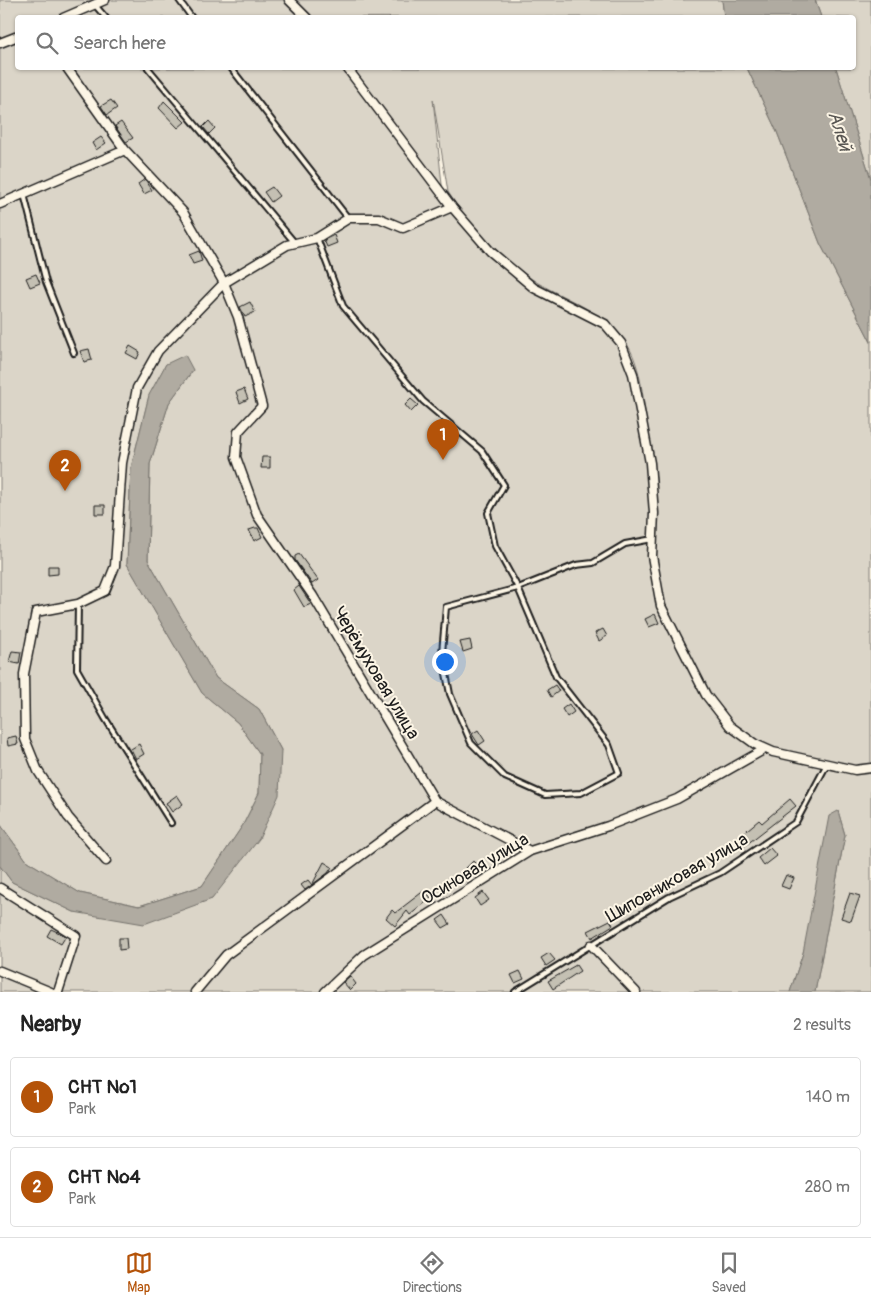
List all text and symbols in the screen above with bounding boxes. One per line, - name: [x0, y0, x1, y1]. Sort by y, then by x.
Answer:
- search box: [15, 15, 856, 70]
- icon: search: [33, 29, 61, 57]
- text: Search here: [73, 31, 166, 55]
- water label: Алей: [822, 108, 858, 156]
- pin: 1: [427, 419, 459, 460]
- pin: 2: [49, 450, 81, 491]
- street label: Черёмуховая улица: [327, 603, 425, 743]
- your location: [432, 649, 458, 675]
- street label: Осиновая улица: [417, 828, 533, 910]
- street label: Шиповниковая улица: [602, 828, 752, 928]
- text: Nearby: [20, 1011, 81, 1038]
- text: 2 results: [793, 1015, 851, 1035]
- text: СНТ №1: [68, 1075, 137, 1099]
- text: 1: [34, 1087, 40, 1107]
- text: 140 m: [806, 1087, 850, 1107]
- text: Park: [68, 1099, 96, 1119]
- text: СНТ №4: [68, 1165, 141, 1189]
- text: 2: [33, 1177, 41, 1197]
- text: 280 m: [804, 1177, 850, 1197]
- text: Park: [68, 1189, 96, 1209]
- tab: Map: [125, 1249, 153, 1296]
- tab: Directions: [402, 1249, 462, 1296]
- tab: Saved: [711, 1249, 746, 1296]

